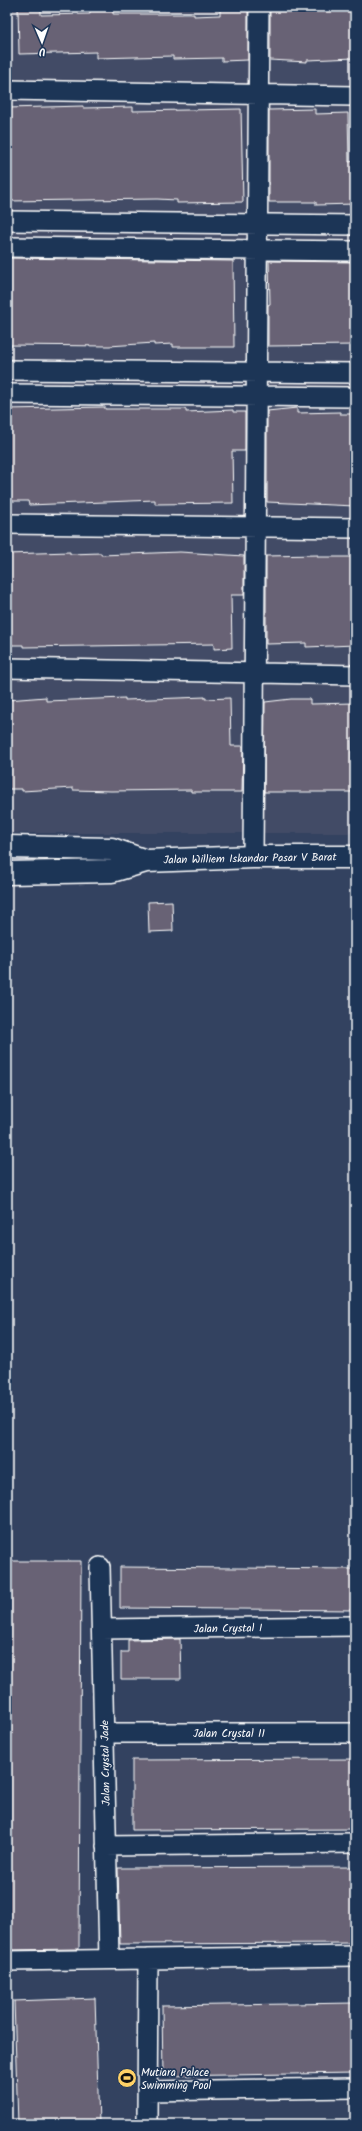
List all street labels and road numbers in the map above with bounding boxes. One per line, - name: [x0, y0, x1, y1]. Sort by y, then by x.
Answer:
- street label: Jalan Williem Iskandar Pasar V Barat: [163, 848, 338, 870]
- street label: Jalan Crystal I: [194, 1619, 262, 1639]
- street label: Jalan Crystal Jade: [96, 1720, 116, 1806]
- street label: Jalan Crystal II: [193, 1725, 265, 1743]

